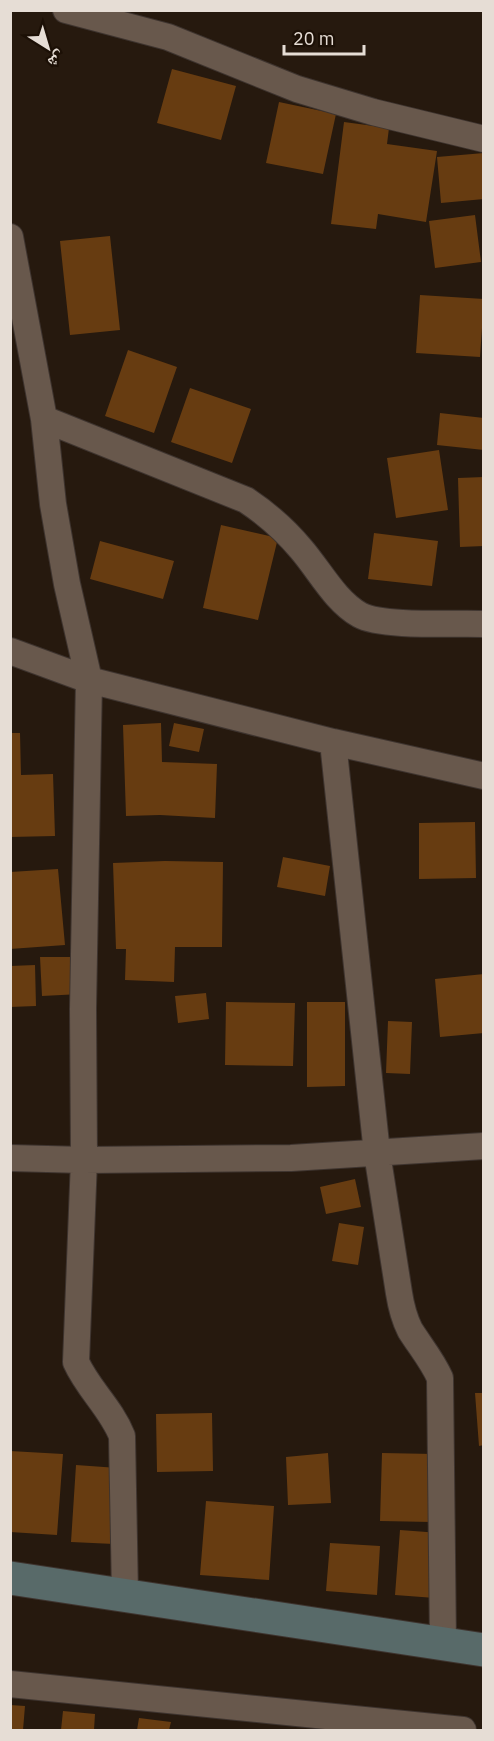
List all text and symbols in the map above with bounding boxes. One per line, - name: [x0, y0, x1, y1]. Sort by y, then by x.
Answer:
- north arrow: [18, 18, 78, 78]
- scale bar: [284, 18, 364, 56]
- text: 20 m: [293, 27, 335, 50]
- text: ش: [44, 47, 70, 73]

